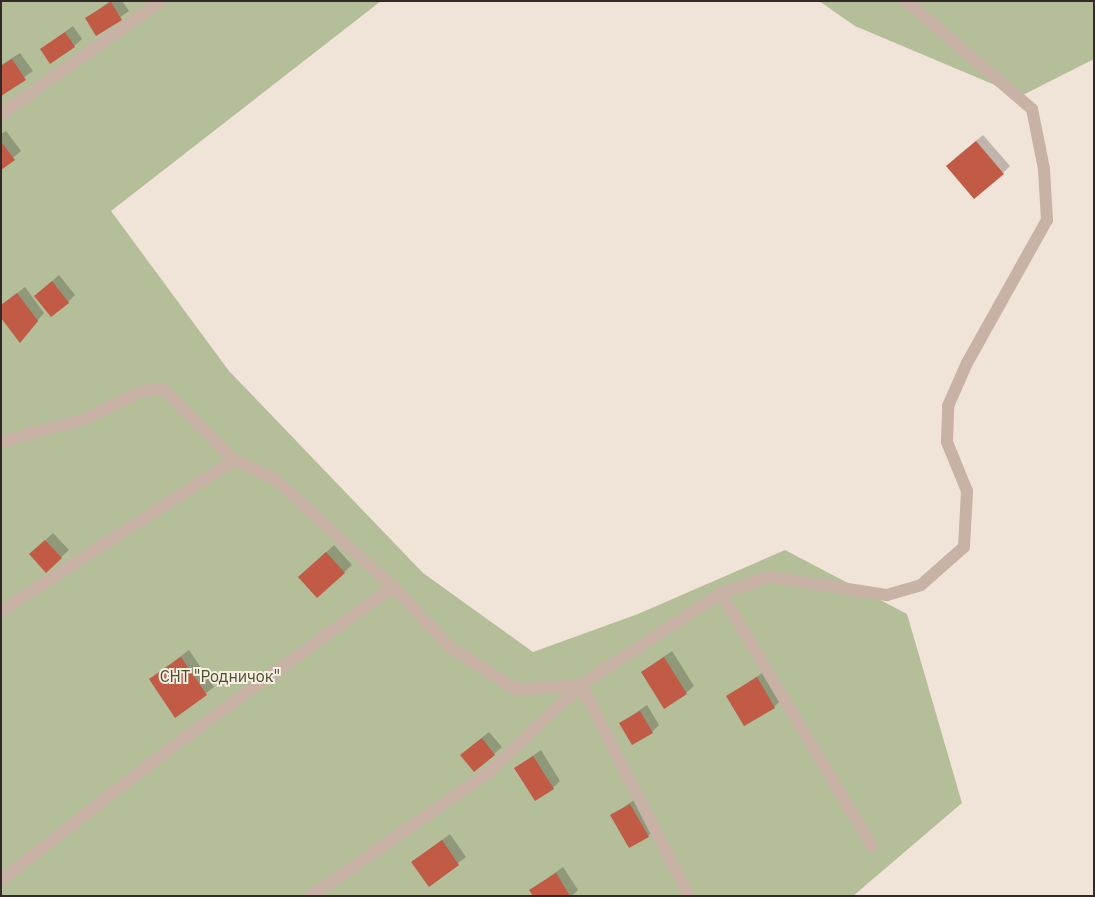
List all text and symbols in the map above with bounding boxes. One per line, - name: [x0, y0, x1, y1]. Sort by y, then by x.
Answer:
- park label: СНТ "Родничок": [160, 666, 280, 686]

